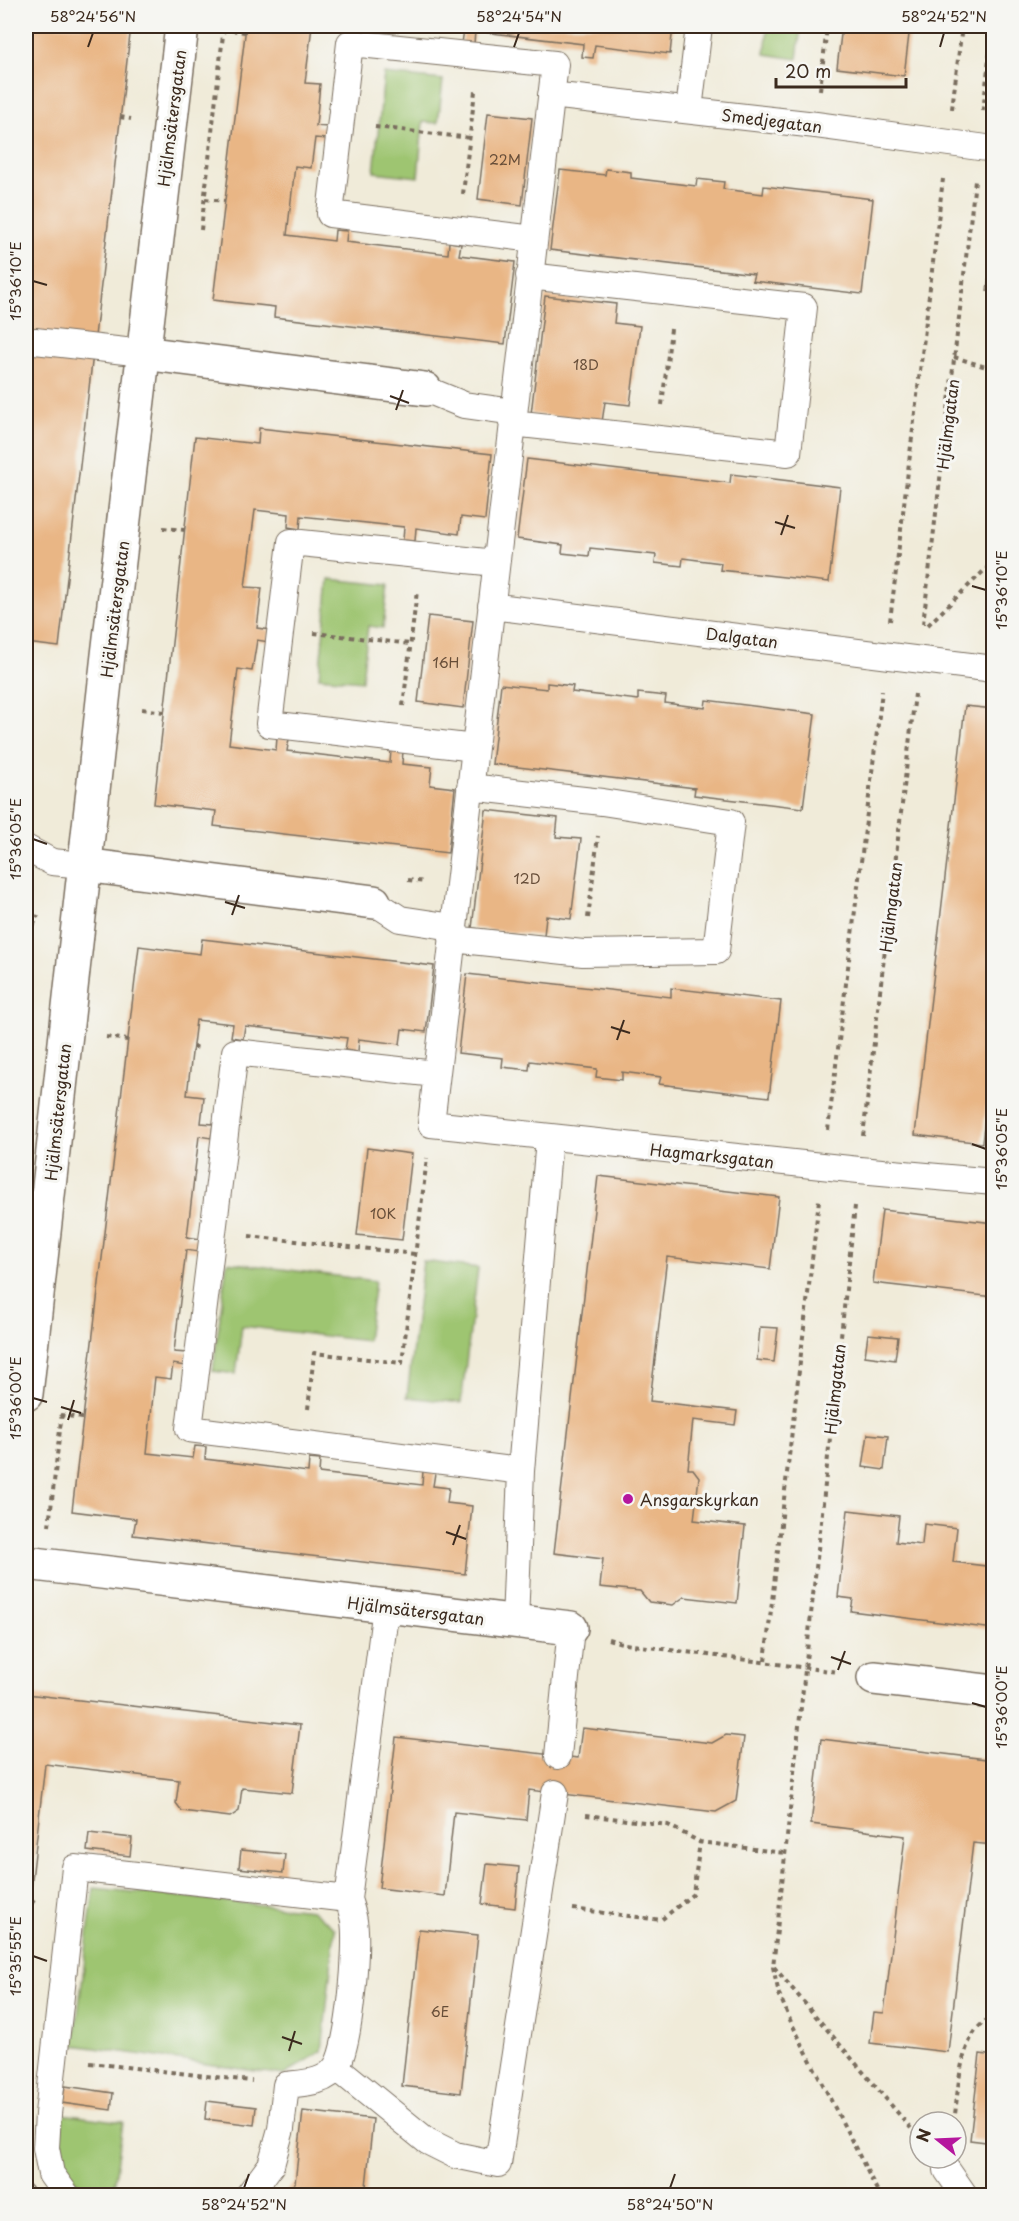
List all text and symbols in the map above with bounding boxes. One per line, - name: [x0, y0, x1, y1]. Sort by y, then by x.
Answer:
- text: 58°24'56"N: [50, 4, 136, 27]
- text: 58°24'54"N: [476, 4, 562, 27]
- text: 58°24'52"N: [901, 4, 987, 27]
- street label: Hjälmsätersgatan: [151, 48, 191, 188]
- scale bar: [776, 51, 906, 89]
- text: 20 m: [785, 57, 831, 84]
- street label: Smedjegatan: [720, 102, 824, 138]
- house number: 22M: [489, 149, 521, 170]
- text: 15°36'10"E: [3, 241, 26, 321]
- house number: 18D: [573, 354, 599, 375]
- street label: Hjälmgatan: [930, 377, 964, 471]
- street label: Hjälmsätersgatan: [94, 539, 134, 679]
- text: 15°36'10"E: [989, 550, 1012, 630]
- street label: Dalgatan: [705, 621, 779, 653]
- house number: 16H: [433, 652, 459, 673]
- text: 15°36'05"E: [3, 798, 26, 880]
- street label: Hjälmgatan: [873, 860, 907, 954]
- house number: 12D: [513, 868, 541, 889]
- street label: Hjälmsätersgatan: [38, 1042, 76, 1182]
- text: 15°36'05"E: [989, 1108, 1012, 1190]
- street label: Hagmarksgatan: [649, 1137, 775, 1173]
- house number: 10K: [370, 1203, 396, 1224]
- street label: Hjälmgatan: [817, 1342, 851, 1436]
- text: 15°36'00"E: [3, 1356, 26, 1440]
- place label: Ansgarskyrkan: [640, 1487, 759, 1511]
- marker: Ansgarskyrkan: [621, 1492, 635, 1506]
- street label: Hjälmsätersgatan: [346, 1590, 486, 1630]
- text: 15°36'00"E: [989, 1665, 1012, 1749]
- text: 15°35'55"E: [3, 1916, 26, 1996]
- house number: 6E: [431, 2001, 450, 2022]
- north arrow: [908, 2110, 968, 2170]
- text: N: [909, 2125, 936, 2145]
- text: 58°24'52"N: [201, 2192, 287, 2215]
- text: 58°24'50"N: [627, 2192, 713, 2215]

